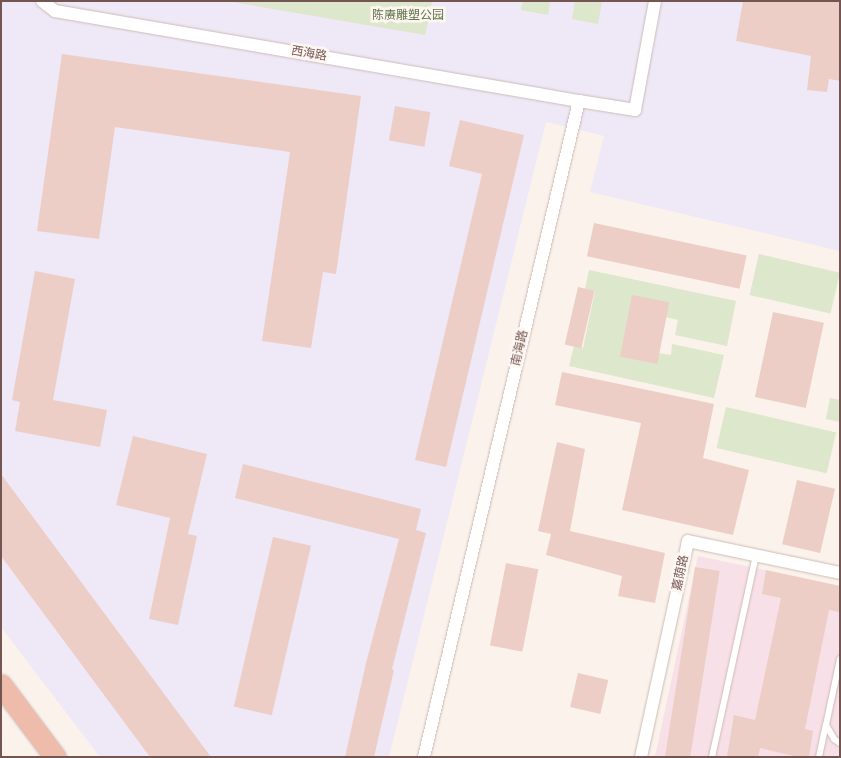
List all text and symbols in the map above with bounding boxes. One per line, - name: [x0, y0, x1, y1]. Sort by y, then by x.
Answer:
- park label: 陈赓雕塑公园: [372, 9, 444, 23]
- street label: 西海路: [290, 44, 328, 64]
- street label: 南海路: [509, 329, 531, 367]
- street label: 嘉荫路: [670, 554, 692, 592]

